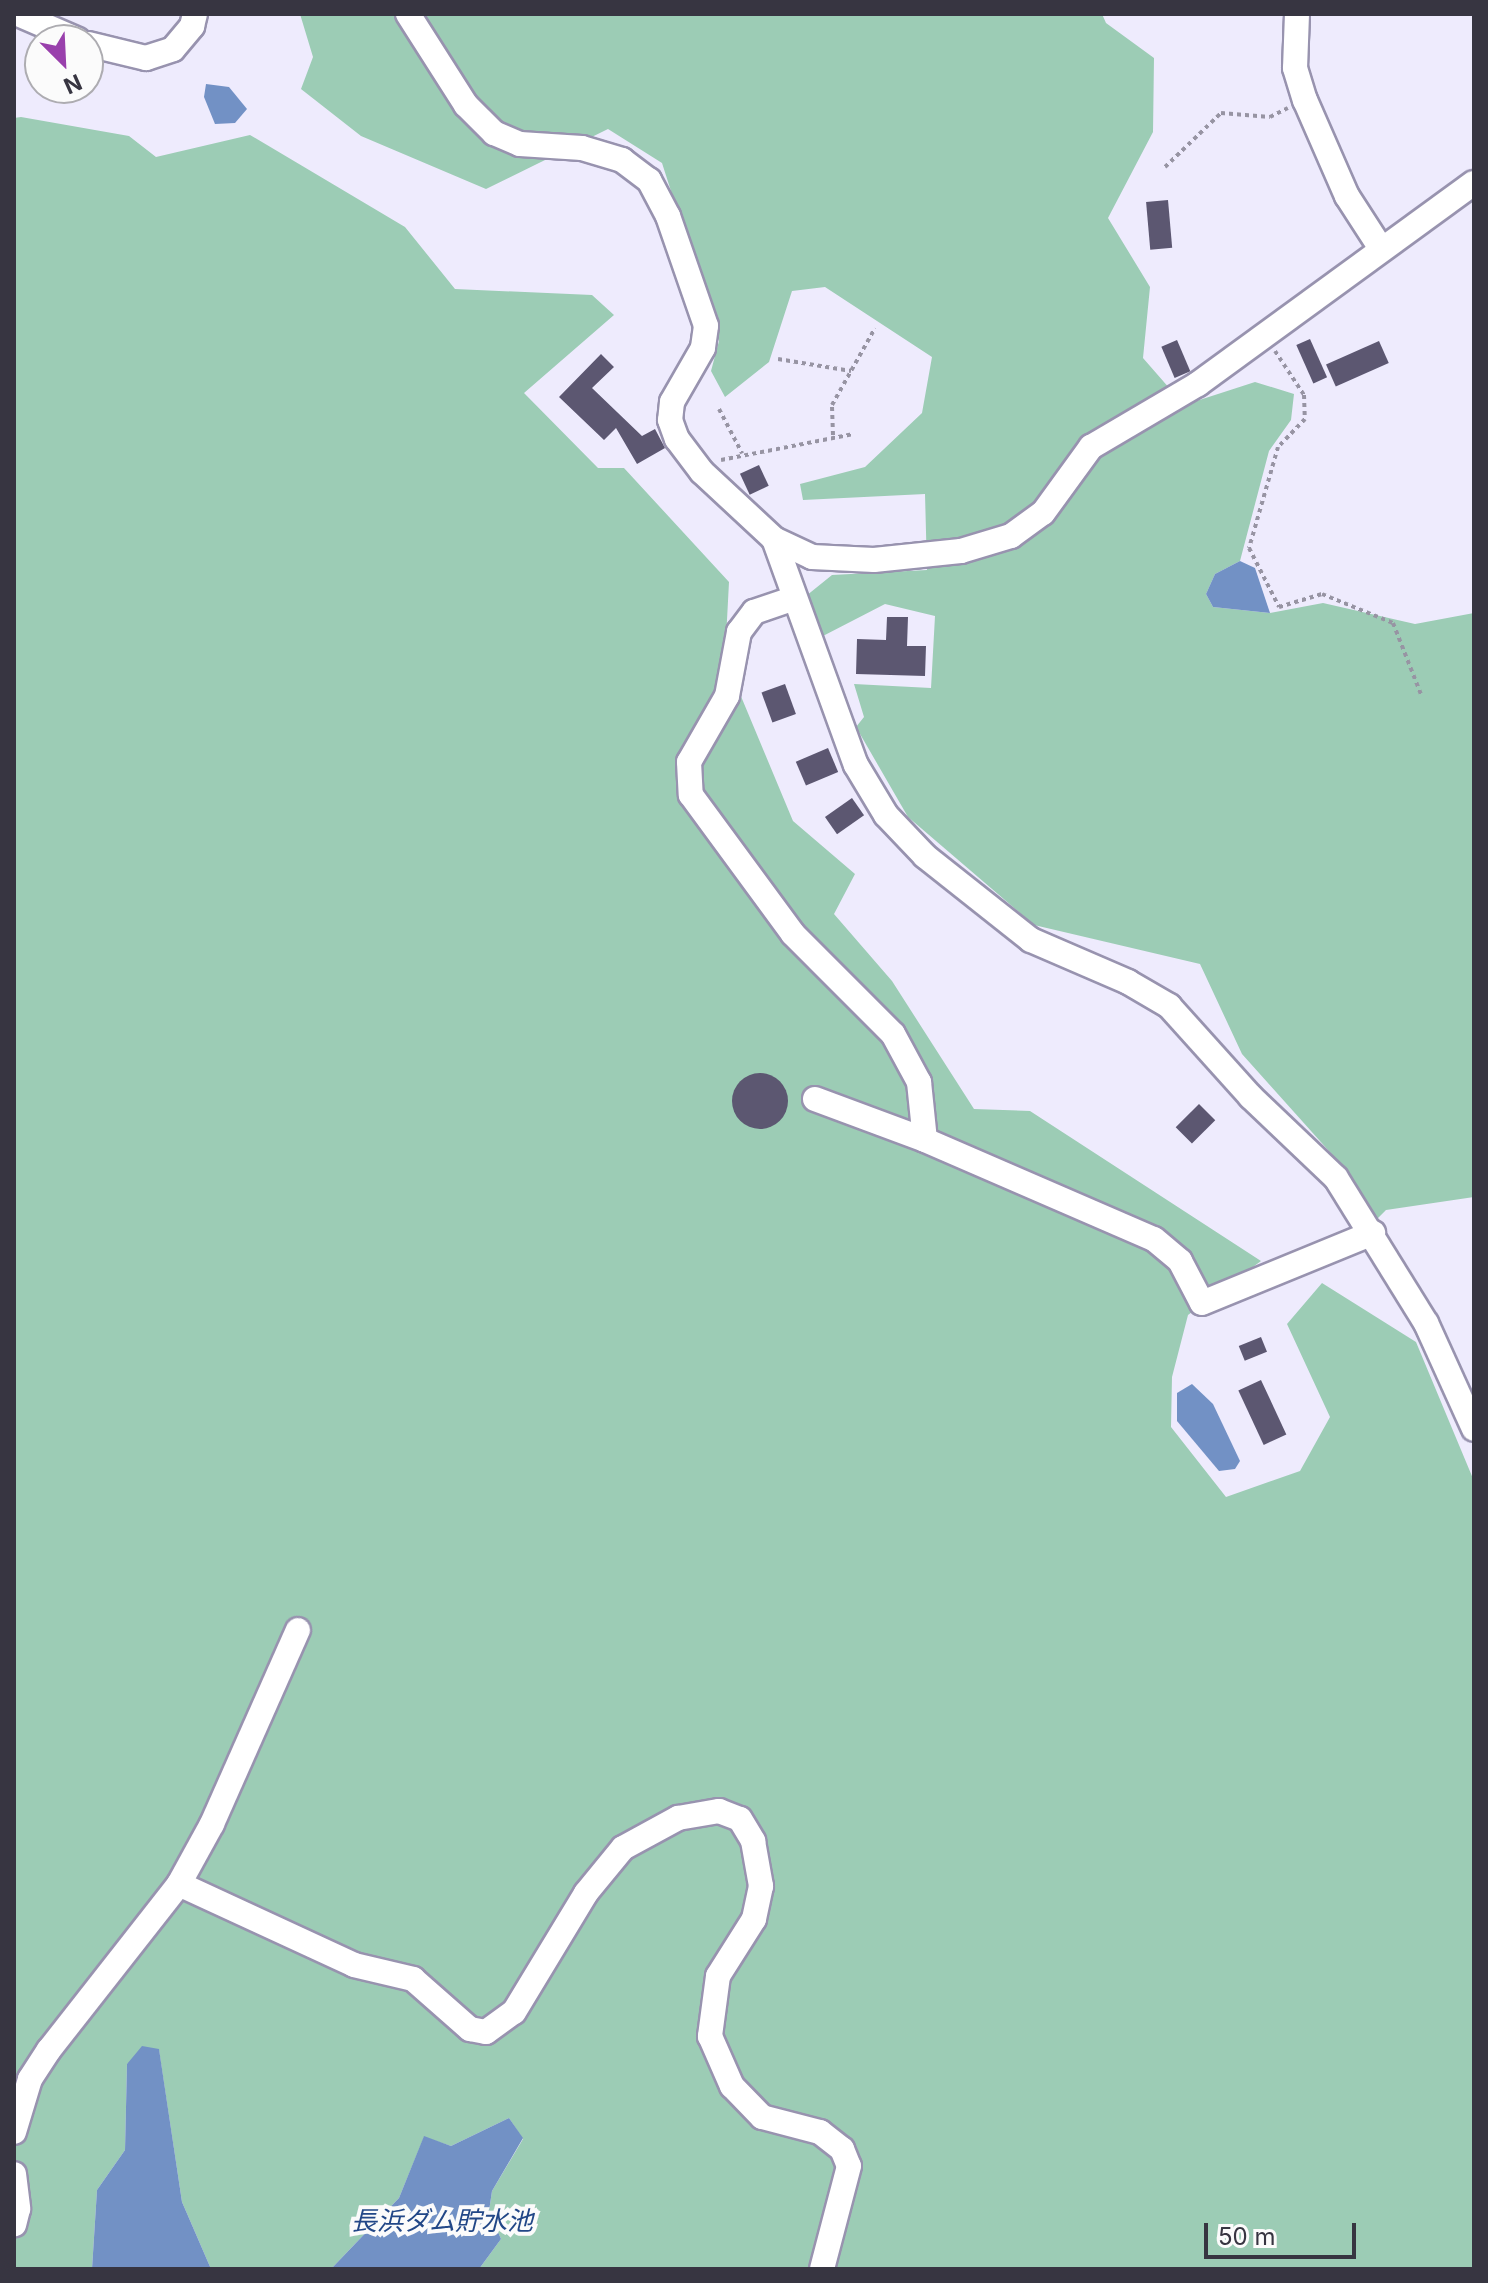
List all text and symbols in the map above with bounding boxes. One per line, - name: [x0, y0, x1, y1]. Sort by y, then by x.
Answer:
- north arrow: [24, 24, 104, 104]
- text: N: [60, 69, 86, 99]
- water label: 長浜ダム貯水池: [351, 2205, 533, 2237]
- scale bar: [1208, 2207, 1360, 2257]
- text: 50 m: [1218, 2222, 1276, 2251]

